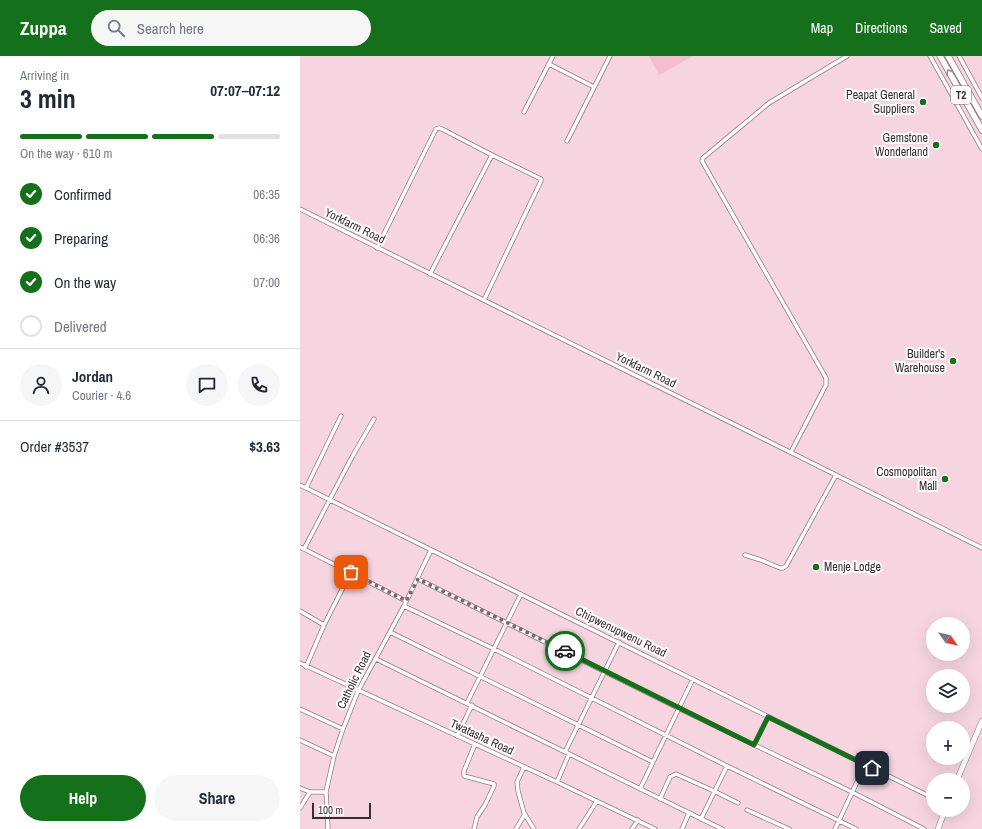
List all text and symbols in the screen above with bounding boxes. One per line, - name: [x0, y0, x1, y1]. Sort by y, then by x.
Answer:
- search box: [91, 10, 371, 46]
- text: Zuppa: [20, 15, 67, 41]
- icon: search: [105, 17, 127, 39]
- text: Search here: [137, 18, 204, 39]
- text: Map: [811, 19, 833, 37]
- text: Directions: [855, 19, 907, 37]
- text: Saved: [929, 19, 962, 37]
- text: Arriving in: [20, 67, 69, 84]
- one-way arrow: [946, 69, 953, 76]
- text: 07:07–07:12: [210, 80, 280, 101]
- text: 3 min: [20, 81, 76, 116]
- road number: T2: [951, 86, 971, 104]
- place label: Peapat General Suppliers: [846, 87, 915, 117]
- marker: Peapat General Suppliers: [918, 97, 928, 107]
- place label: Gemstone Wonderland: [875, 130, 928, 160]
- marker: Gemstone Wonderland: [931, 140, 941, 150]
- text: On the way · 610 m: [20, 145, 112, 162]
- icon: check: [20, 183, 42, 205]
- text: Confirmed: [54, 184, 111, 205]
- text: 06:35: [253, 186, 280, 203]
- street label: Yorkfarm Road: [322, 204, 388, 248]
- icon: check: [20, 227, 42, 249]
- text: Preparing: [54, 228, 108, 249]
- text: 06:36: [253, 230, 280, 247]
- icon: check: [20, 271, 42, 293]
- text: On the way: [54, 272, 116, 293]
- text: 07:00: [253, 274, 280, 291]
- text: Delivered: [54, 316, 107, 337]
- place label: Builder's Warehouse: [895, 346, 945, 376]
- street label: Yorkfarm Road: [613, 348, 679, 392]
- marker: Builder's Warehouse: [948, 356, 958, 366]
- button: person: [20, 364, 62, 406]
- button: chat: [186, 364, 228, 406]
- button: phone: [238, 364, 280, 406]
- text: Jordan: [72, 366, 113, 387]
- text: Courier · 4.6: [72, 387, 131, 404]
- text: Order #3537: [20, 436, 89, 457]
- text: $3.63: [249, 436, 280, 457]
- place label: Cosmopolitan Mall: [876, 464, 937, 494]
- marker: Cosmopolitan Mall: [940, 474, 950, 484]
- pin: [334, 555, 368, 589]
- place label: Menje Lodge: [824, 559, 881, 575]
- icon: bag: [340, 561, 362, 583]
- marker: Menje Lodge: [811, 562, 821, 572]
- street label: Chipwenupwenu Road: [573, 603, 669, 661]
- north arrow: [926, 617, 970, 661]
- map controls: [926, 617, 970, 817]
- courier: [545, 631, 585, 671]
- icon: car: [554, 640, 576, 662]
- street label: Catholic Road: [333, 648, 375, 712]
- button: layers: [926, 669, 970, 713]
- street label: Twatasha Road: [448, 715, 516, 759]
- button: +: [926, 721, 970, 765]
- pin: [855, 751, 889, 785]
- icon: home: [861, 757, 883, 779]
- button: −: [926, 773, 970, 817]
- button: Help: [20, 775, 146, 821]
- button: Share: [154, 775, 280, 821]
- scale bar: [312, 801, 371, 820]
- text: 100 m: [318, 803, 343, 817]

